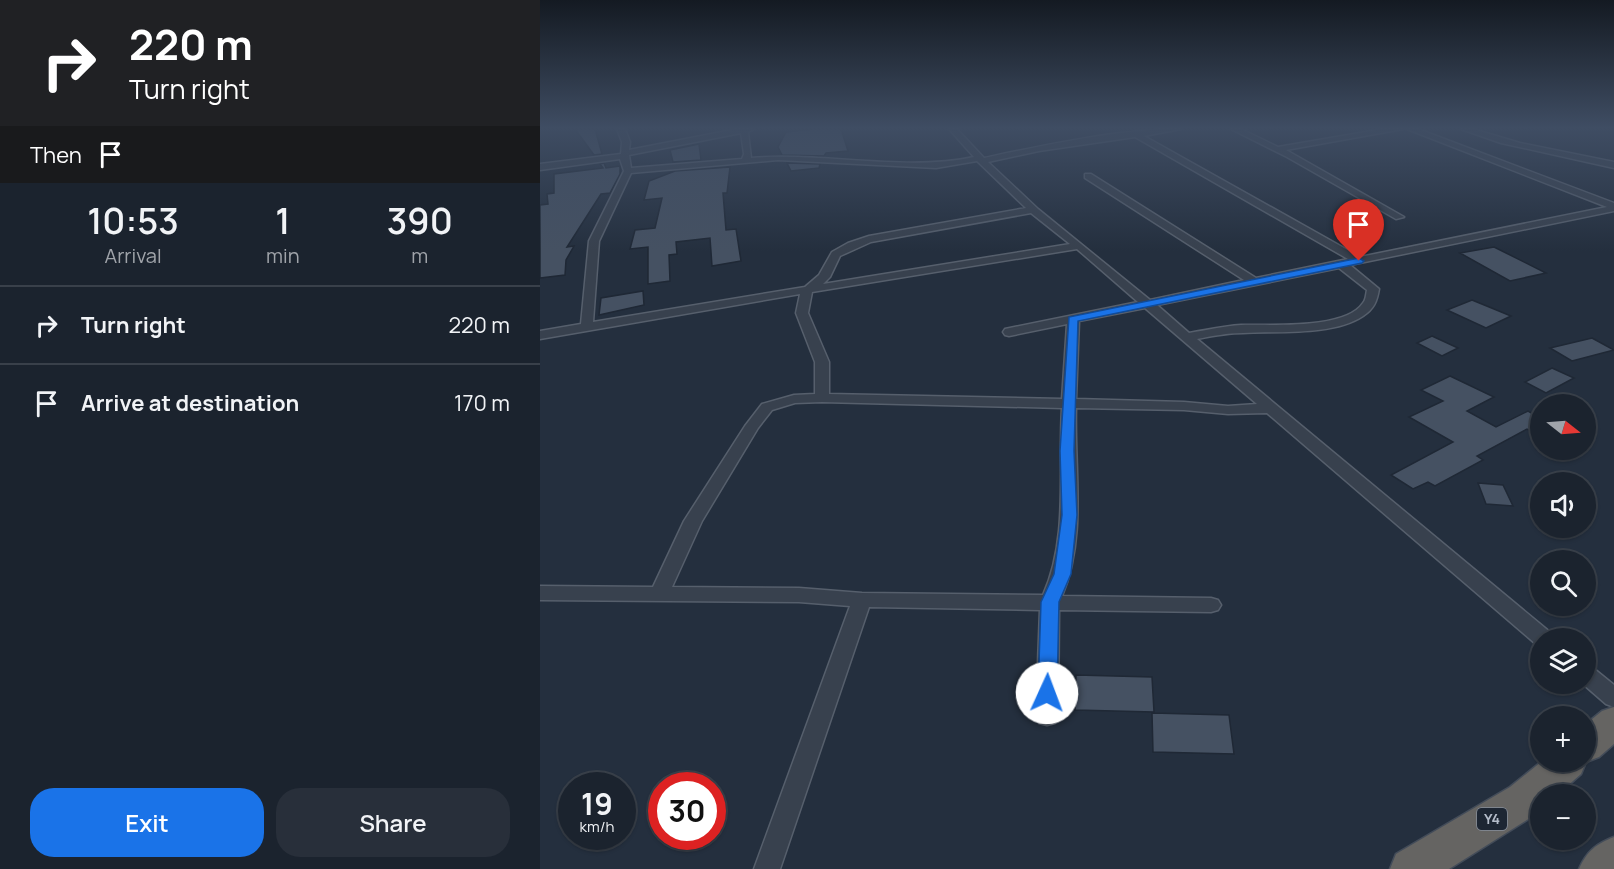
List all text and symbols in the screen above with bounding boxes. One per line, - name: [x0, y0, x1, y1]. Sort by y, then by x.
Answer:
- text: 220 m: [129, 15, 253, 73]
- icon: right: [30, 24, 108, 102]
- text: Turn right: [129, 70, 250, 107]
- icon: arrive: [94, 138, 127, 171]
- text: Then: [30, 140, 82, 170]
- text: 10:53: [87, 196, 179, 245]
- text: 1: [275, 196, 290, 245]
- text: 390: [387, 196, 453, 245]
- pin: [1333, 199, 1384, 261]
- icon: arrive: [1342, 208, 1375, 241]
- text: Arrival: [104, 242, 162, 269]
- text: min: [266, 242, 300, 269]
- text: m: [411, 242, 428, 269]
- icon: right: [30, 309, 63, 342]
- text: Turn right: [81, 310, 186, 340]
- text: 220 m: [448, 310, 510, 340]
- icon: arrive: [30, 387, 63, 420]
- text: Arrive at destination: [81, 388, 299, 418]
- text: 170 m: [454, 388, 510, 418]
- north arrow: [1530, 394, 1596, 460]
- map controls: [1530, 394, 1596, 850]
- button: sound: [1530, 472, 1596, 538]
- button: search: [1530, 550, 1596, 616]
- button: layers: [1530, 628, 1596, 694]
- position arrow: [1015, 661, 1079, 725]
- button: +: [1530, 706, 1596, 772]
- speed limit sign: 30: [648, 772, 726, 850]
- text: 19: [581, 783, 613, 824]
- button: −: [1530, 784, 1596, 850]
- button: Exit: [30, 788, 264, 857]
- button: Share: [276, 788, 510, 857]
- road number: Y4: [1477, 808, 1507, 830]
- text: km/h: [580, 816, 614, 837]

